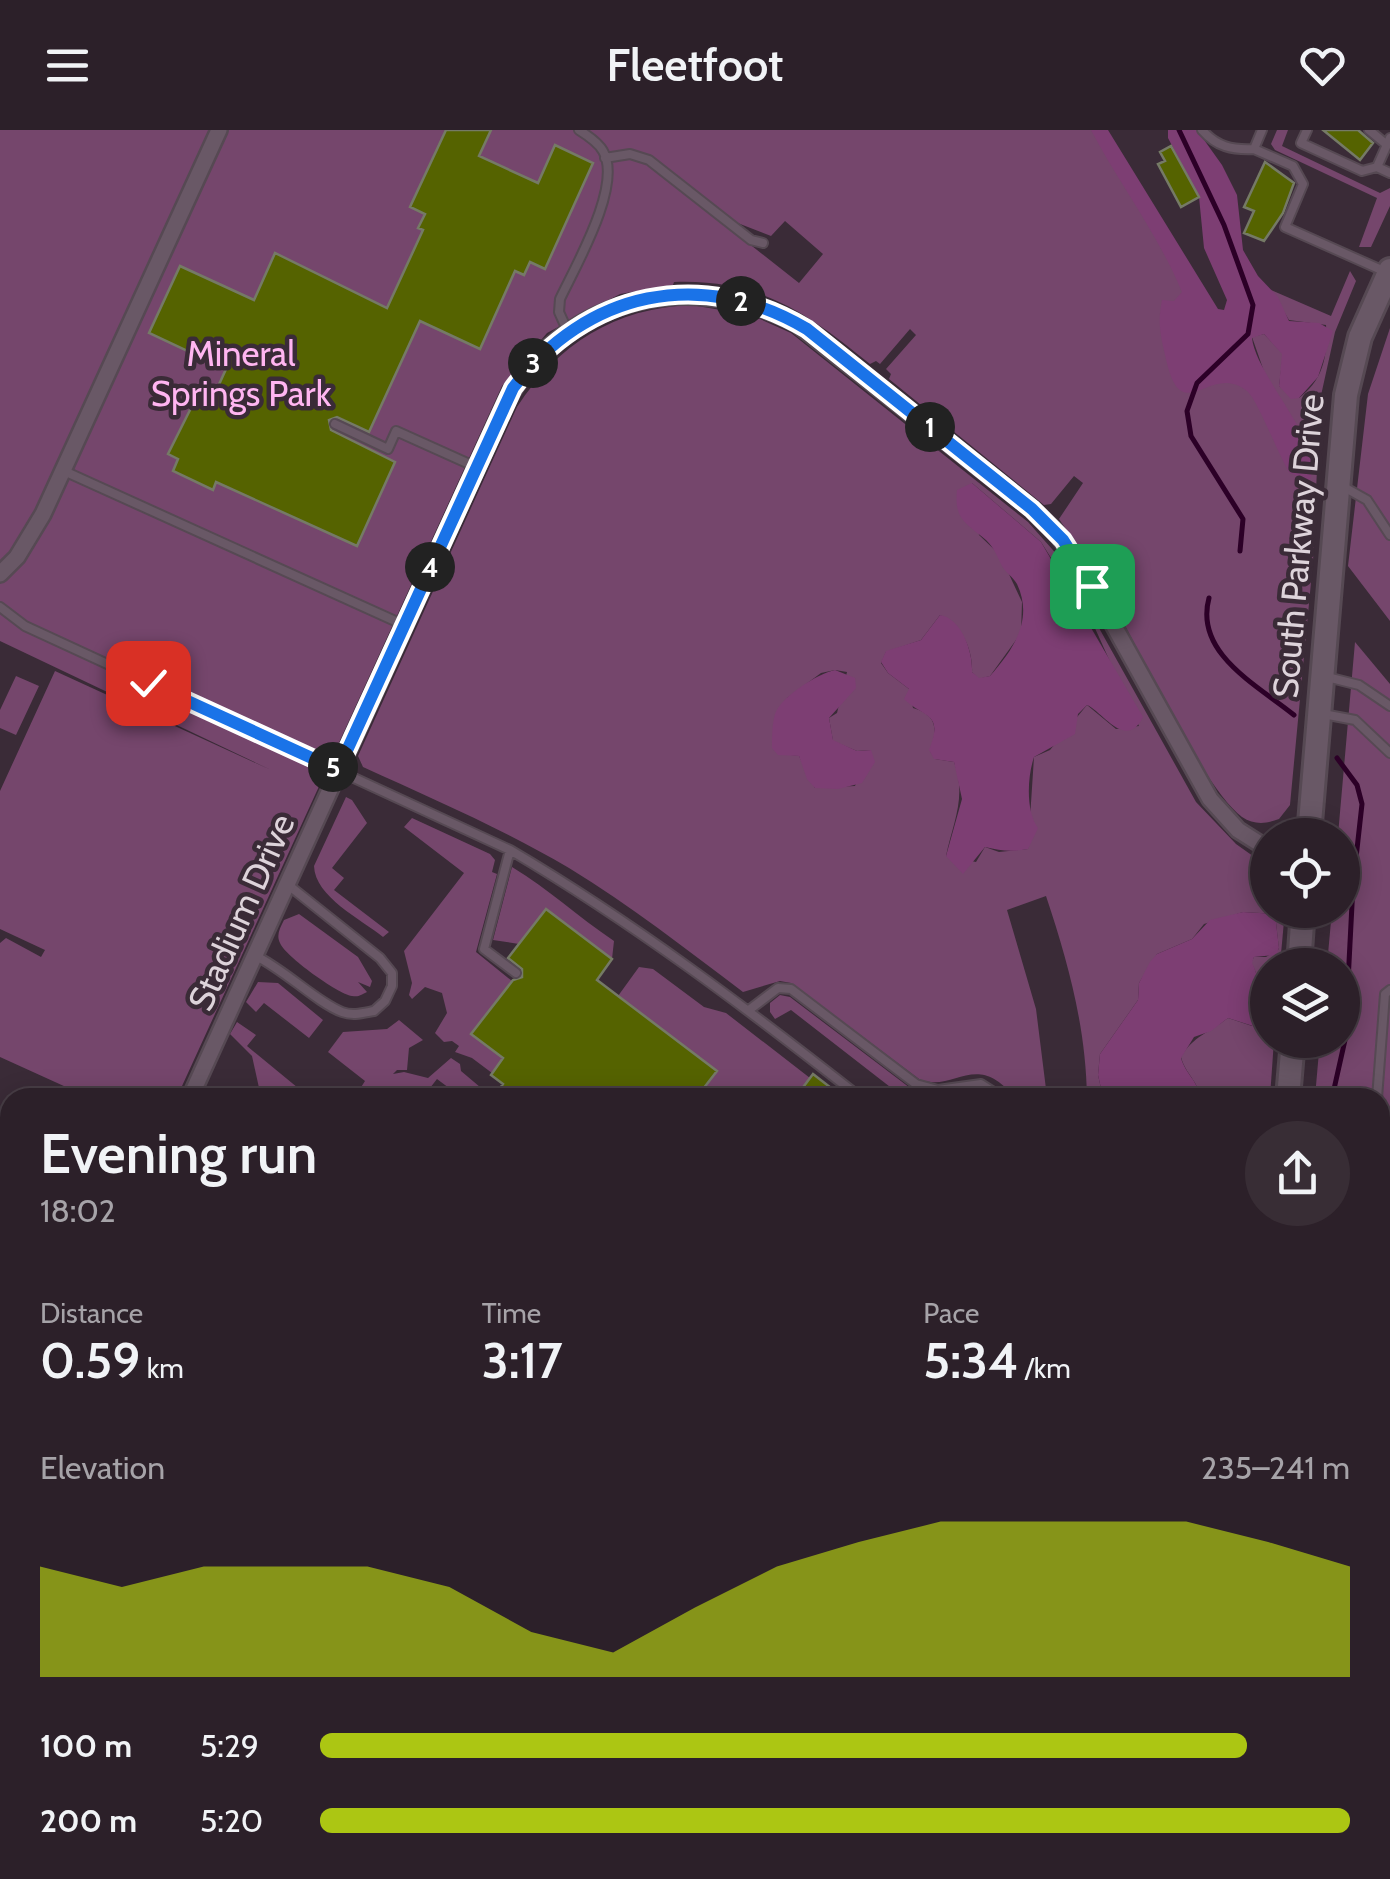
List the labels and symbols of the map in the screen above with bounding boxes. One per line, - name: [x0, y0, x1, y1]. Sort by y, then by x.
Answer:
- pin: 2: [716, 276, 766, 326]
- park label: Mineral Springs Park: [151, 332, 332, 415]
- pin: 3: [508, 338, 558, 388]
- street label: South Parkway Drive: [1263, 392, 1333, 700]
- pin: 1: [905, 402, 955, 452]
- pin: 4: [405, 542, 455, 592]
- pin: [1050, 544, 1135, 629]
- pin: [106, 641, 191, 726]
- pin: 5: [308, 742, 358, 792]
- street label: Stadium Drive: [178, 807, 304, 1017]

